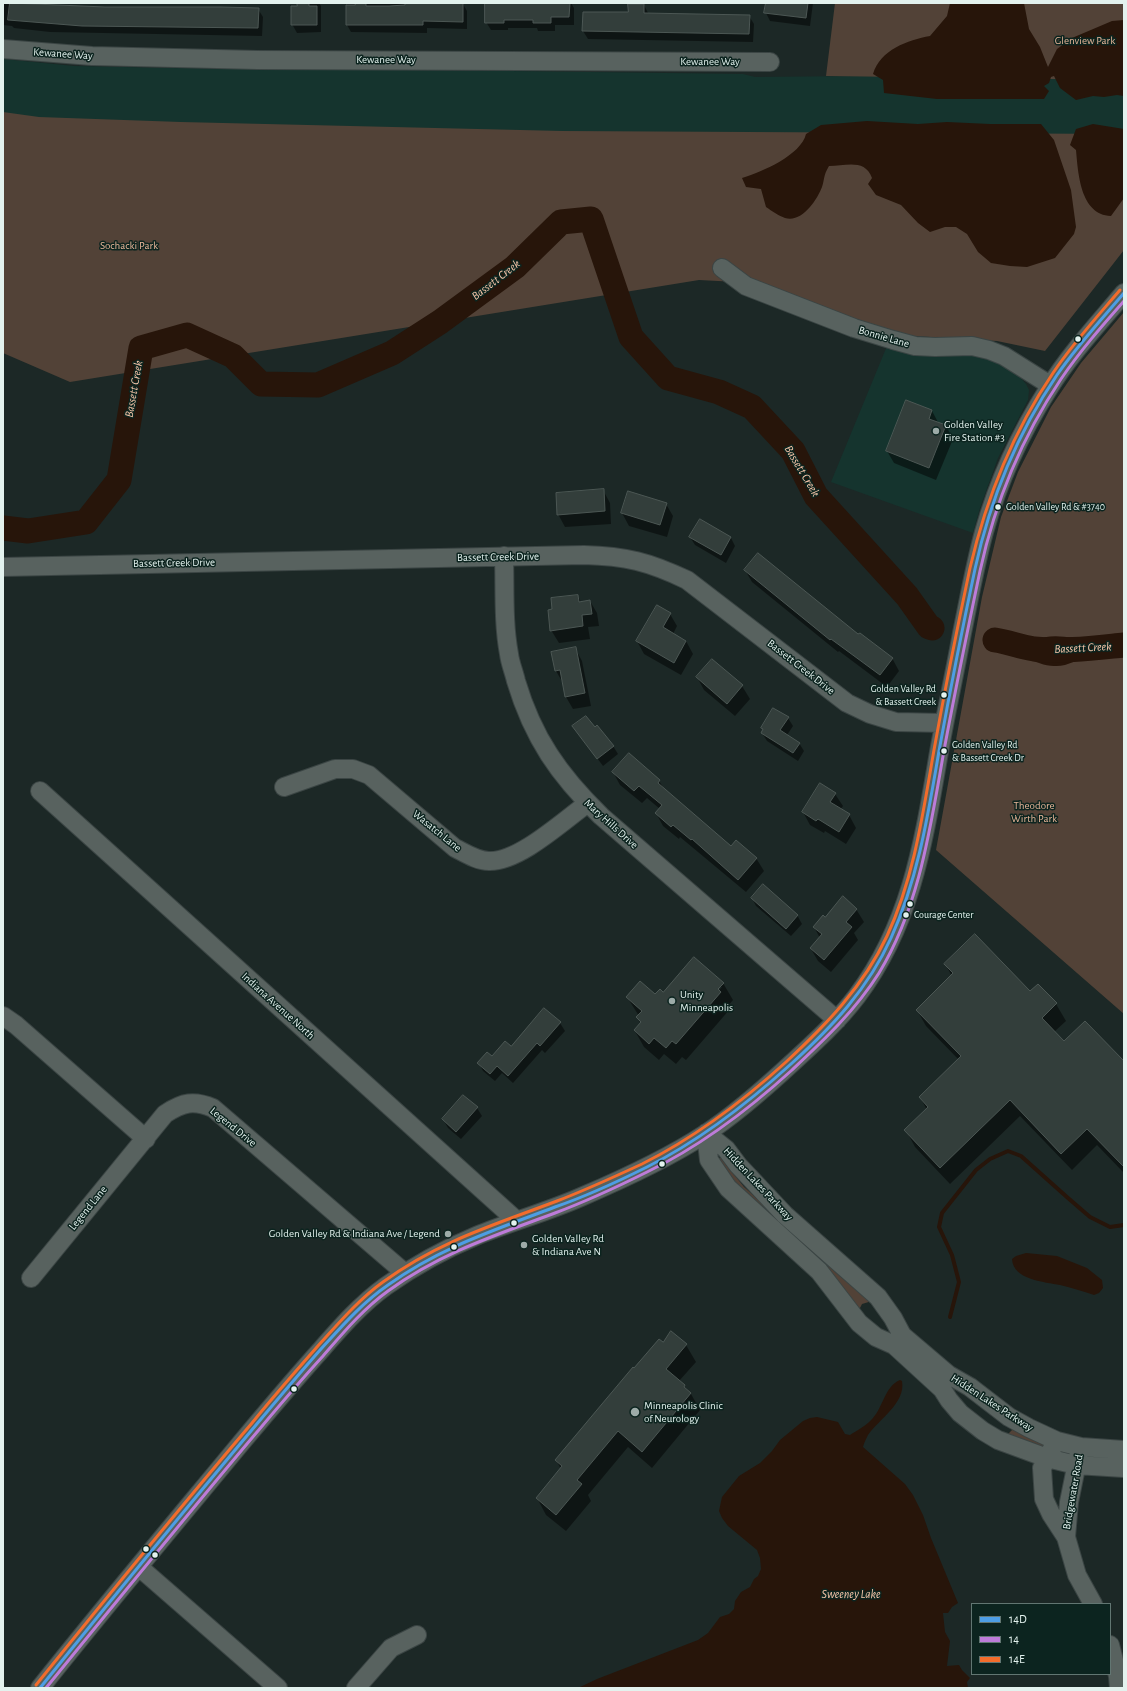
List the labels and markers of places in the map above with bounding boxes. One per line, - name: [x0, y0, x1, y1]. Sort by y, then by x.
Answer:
- unlabelled marker: [1073, 334, 1083, 344]
- place label: Golden Valley Fire Station #3: [944, 418, 1005, 444]
- marker: Golden Valley Fire Station #3: [931, 426, 941, 436]
- place label: Golden Valley Rd & #3740: [1006, 501, 1105, 513]
- marker: Golden Valley Rd & #3740: [993, 502, 1003, 512]
- place label: Golden Valley Rd & Bassett Creek: [871, 683, 936, 706]
- marker: Golden Valley Rd & Bassett Creek: [939, 690, 949, 700]
- place label: Golden Valley Rd & Bassett Creek Dr: [952, 739, 1024, 762]
- marker: Golden Valley Rd & Bassett Creek Dr: [939, 746, 949, 756]
- unlabelled marker: [905, 899, 915, 909]
- place label: Courage Center: [914, 909, 973, 921]
- marker: Courage Center: [901, 910, 911, 920]
- place label: Unity Minneapolis: [680, 988, 733, 1014]
- marker: Unity Minneapolis: [667, 996, 677, 1006]
- unlabelled marker: [657, 1159, 667, 1169]
- unlabelled marker: [509, 1218, 519, 1228]
- place label: Golden Valley Rd & Indiana Ave / Legend: [269, 1227, 440, 1241]
- marker: Golden Valley Rd & Indiana Ave / Legend: [443, 1229, 453, 1239]
- place label: Golden Valley Rd & Indiana Ave N: [532, 1232, 604, 1258]
- marker: Golden Valley Rd & Indiana Ave N: [519, 1240, 529, 1250]
- unlabelled marker: [449, 1242, 459, 1252]
- unlabelled marker: [289, 1384, 299, 1394]
- place label: Minneapolis Clinic of Neurology: [644, 1399, 723, 1425]
- marker: Minneapolis Clinic of Neurology: [629, 1406, 641, 1418]
- unlabelled marker: [141, 1544, 151, 1554]
- unlabelled marker: [150, 1550, 160, 1560]

